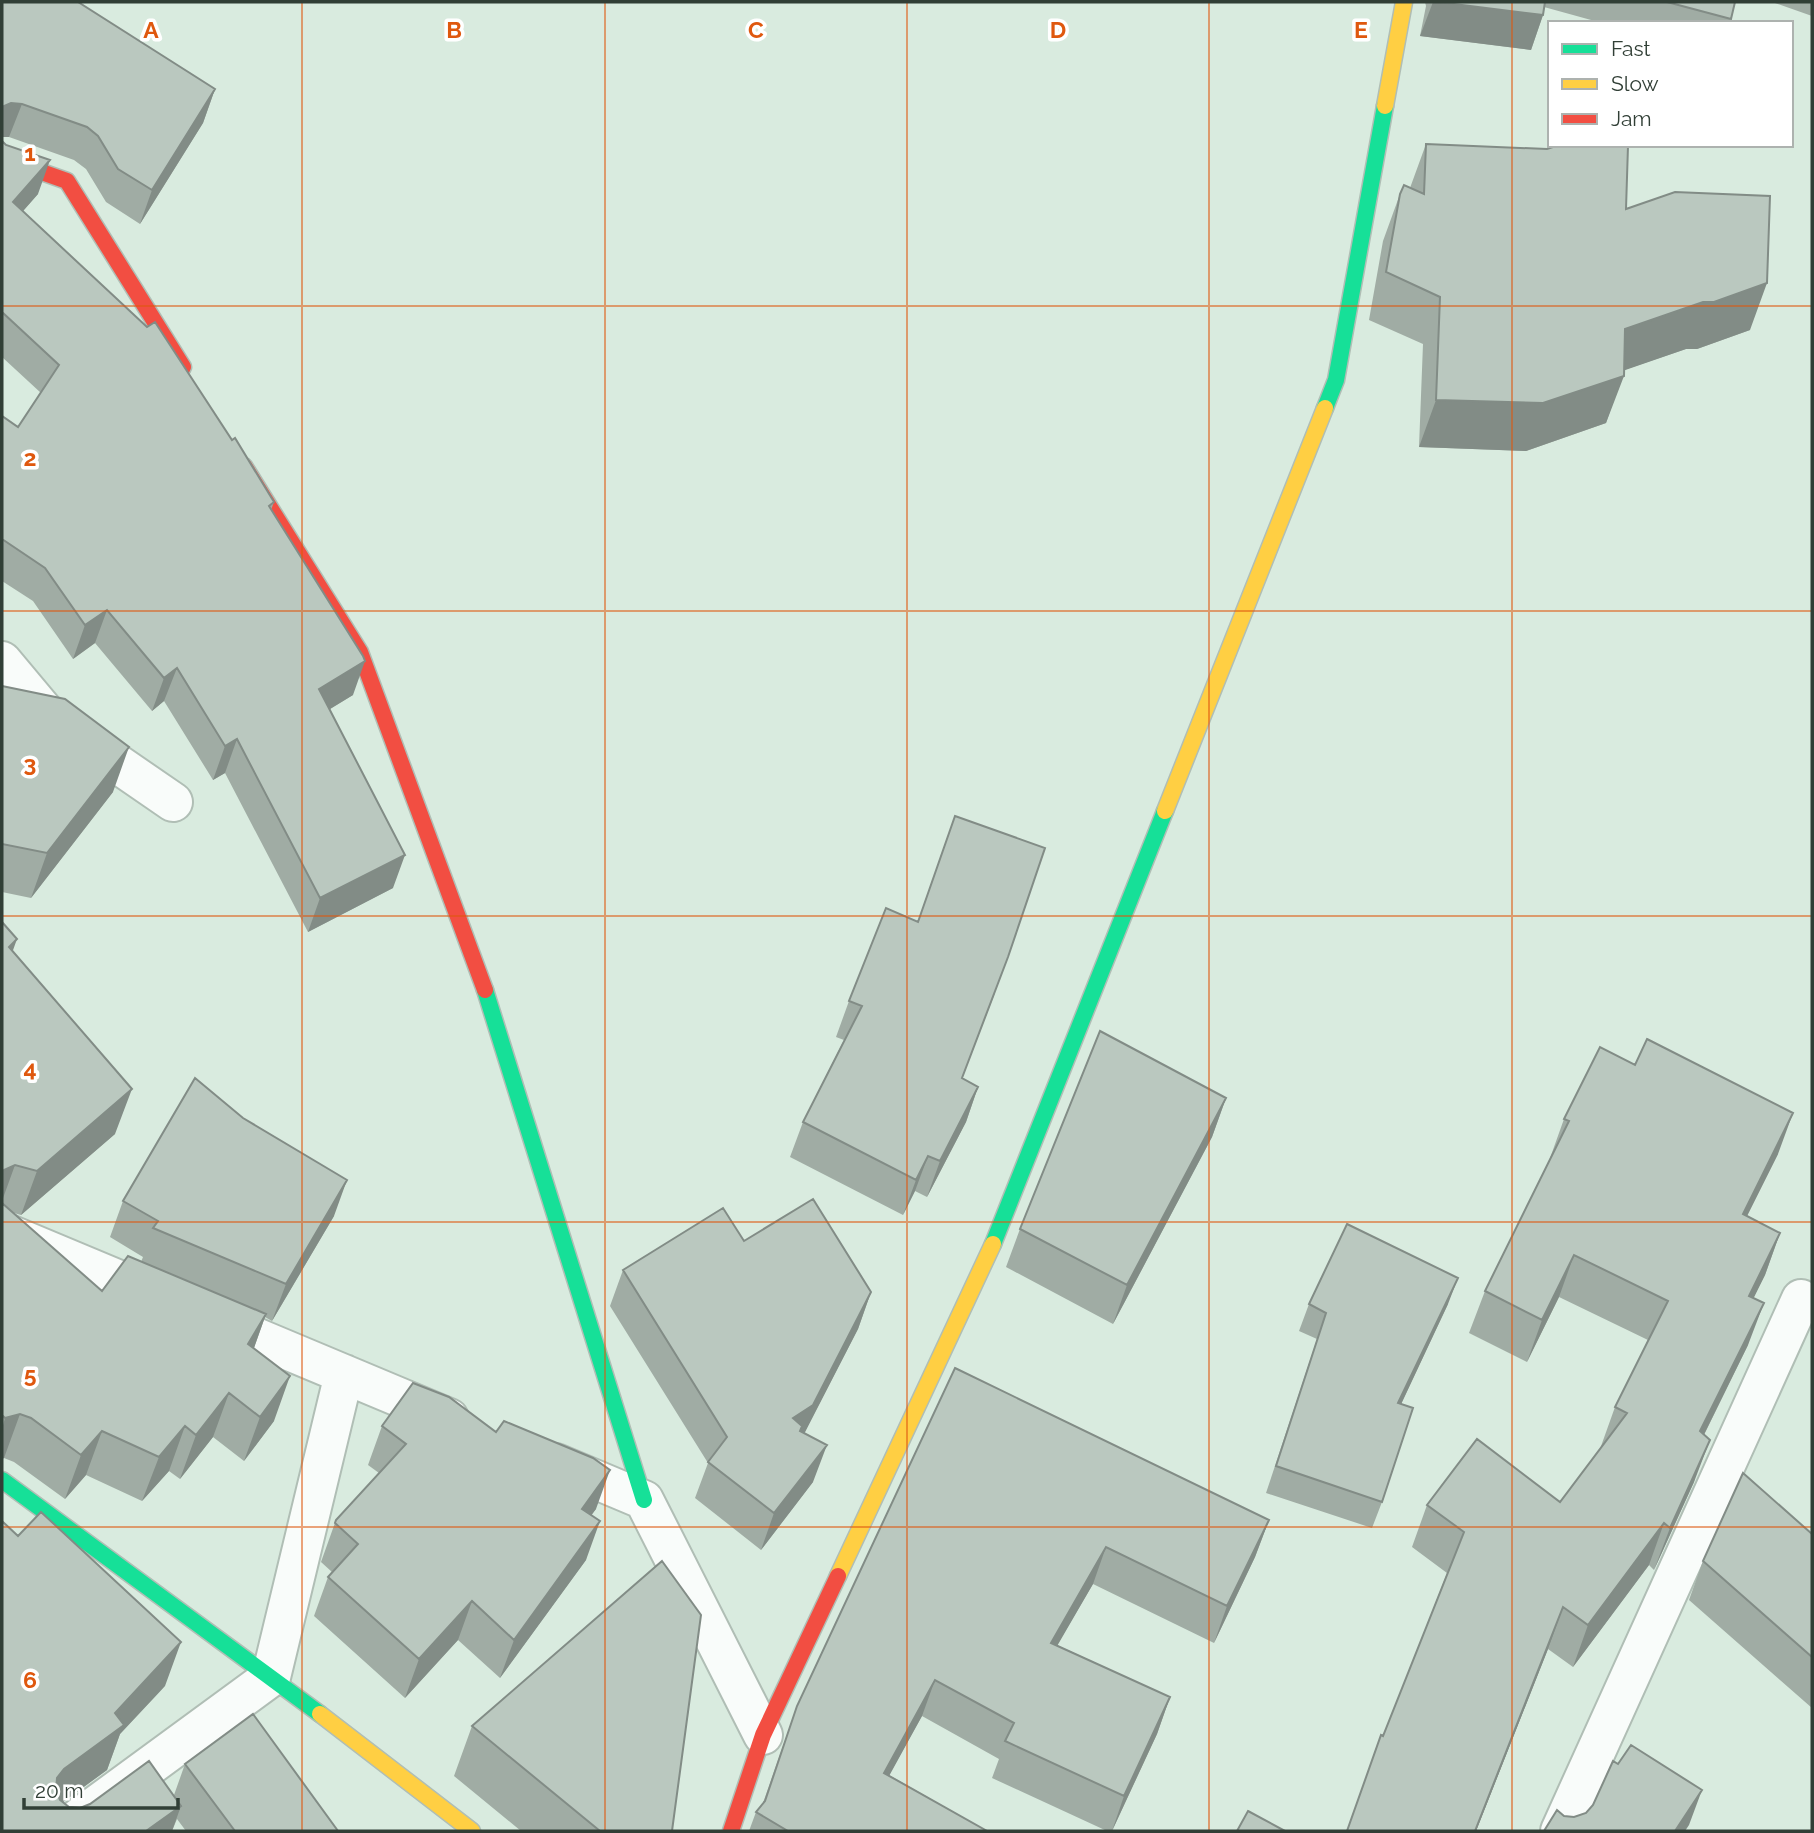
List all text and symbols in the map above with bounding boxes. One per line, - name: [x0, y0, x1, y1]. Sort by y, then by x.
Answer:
- text: A: [143, 16, 159, 43]
- text: B: [446, 16, 462, 43]
- text: C: [748, 16, 764, 43]
- text: D: [1050, 16, 1066, 43]
- text: E: [1354, 16, 1368, 43]
- legend: [1548, 21, 1793, 147]
- text: Fast: [1611, 36, 1651, 61]
- text: Slow: [1611, 71, 1659, 96]
- text: Jam: [1611, 106, 1652, 131]
- text: 1: [24, 139, 36, 166]
- text: 2: [24, 444, 36, 471]
- text: 3: [24, 750, 36, 777]
- text: 4: [23, 1055, 37, 1082]
- text: 5: [24, 1361, 37, 1388]
- text: 6: [23, 1666, 37, 1693]
- scale bar: [24, 1766, 178, 1810]
- text: 20 m: [35, 1778, 83, 1803]

